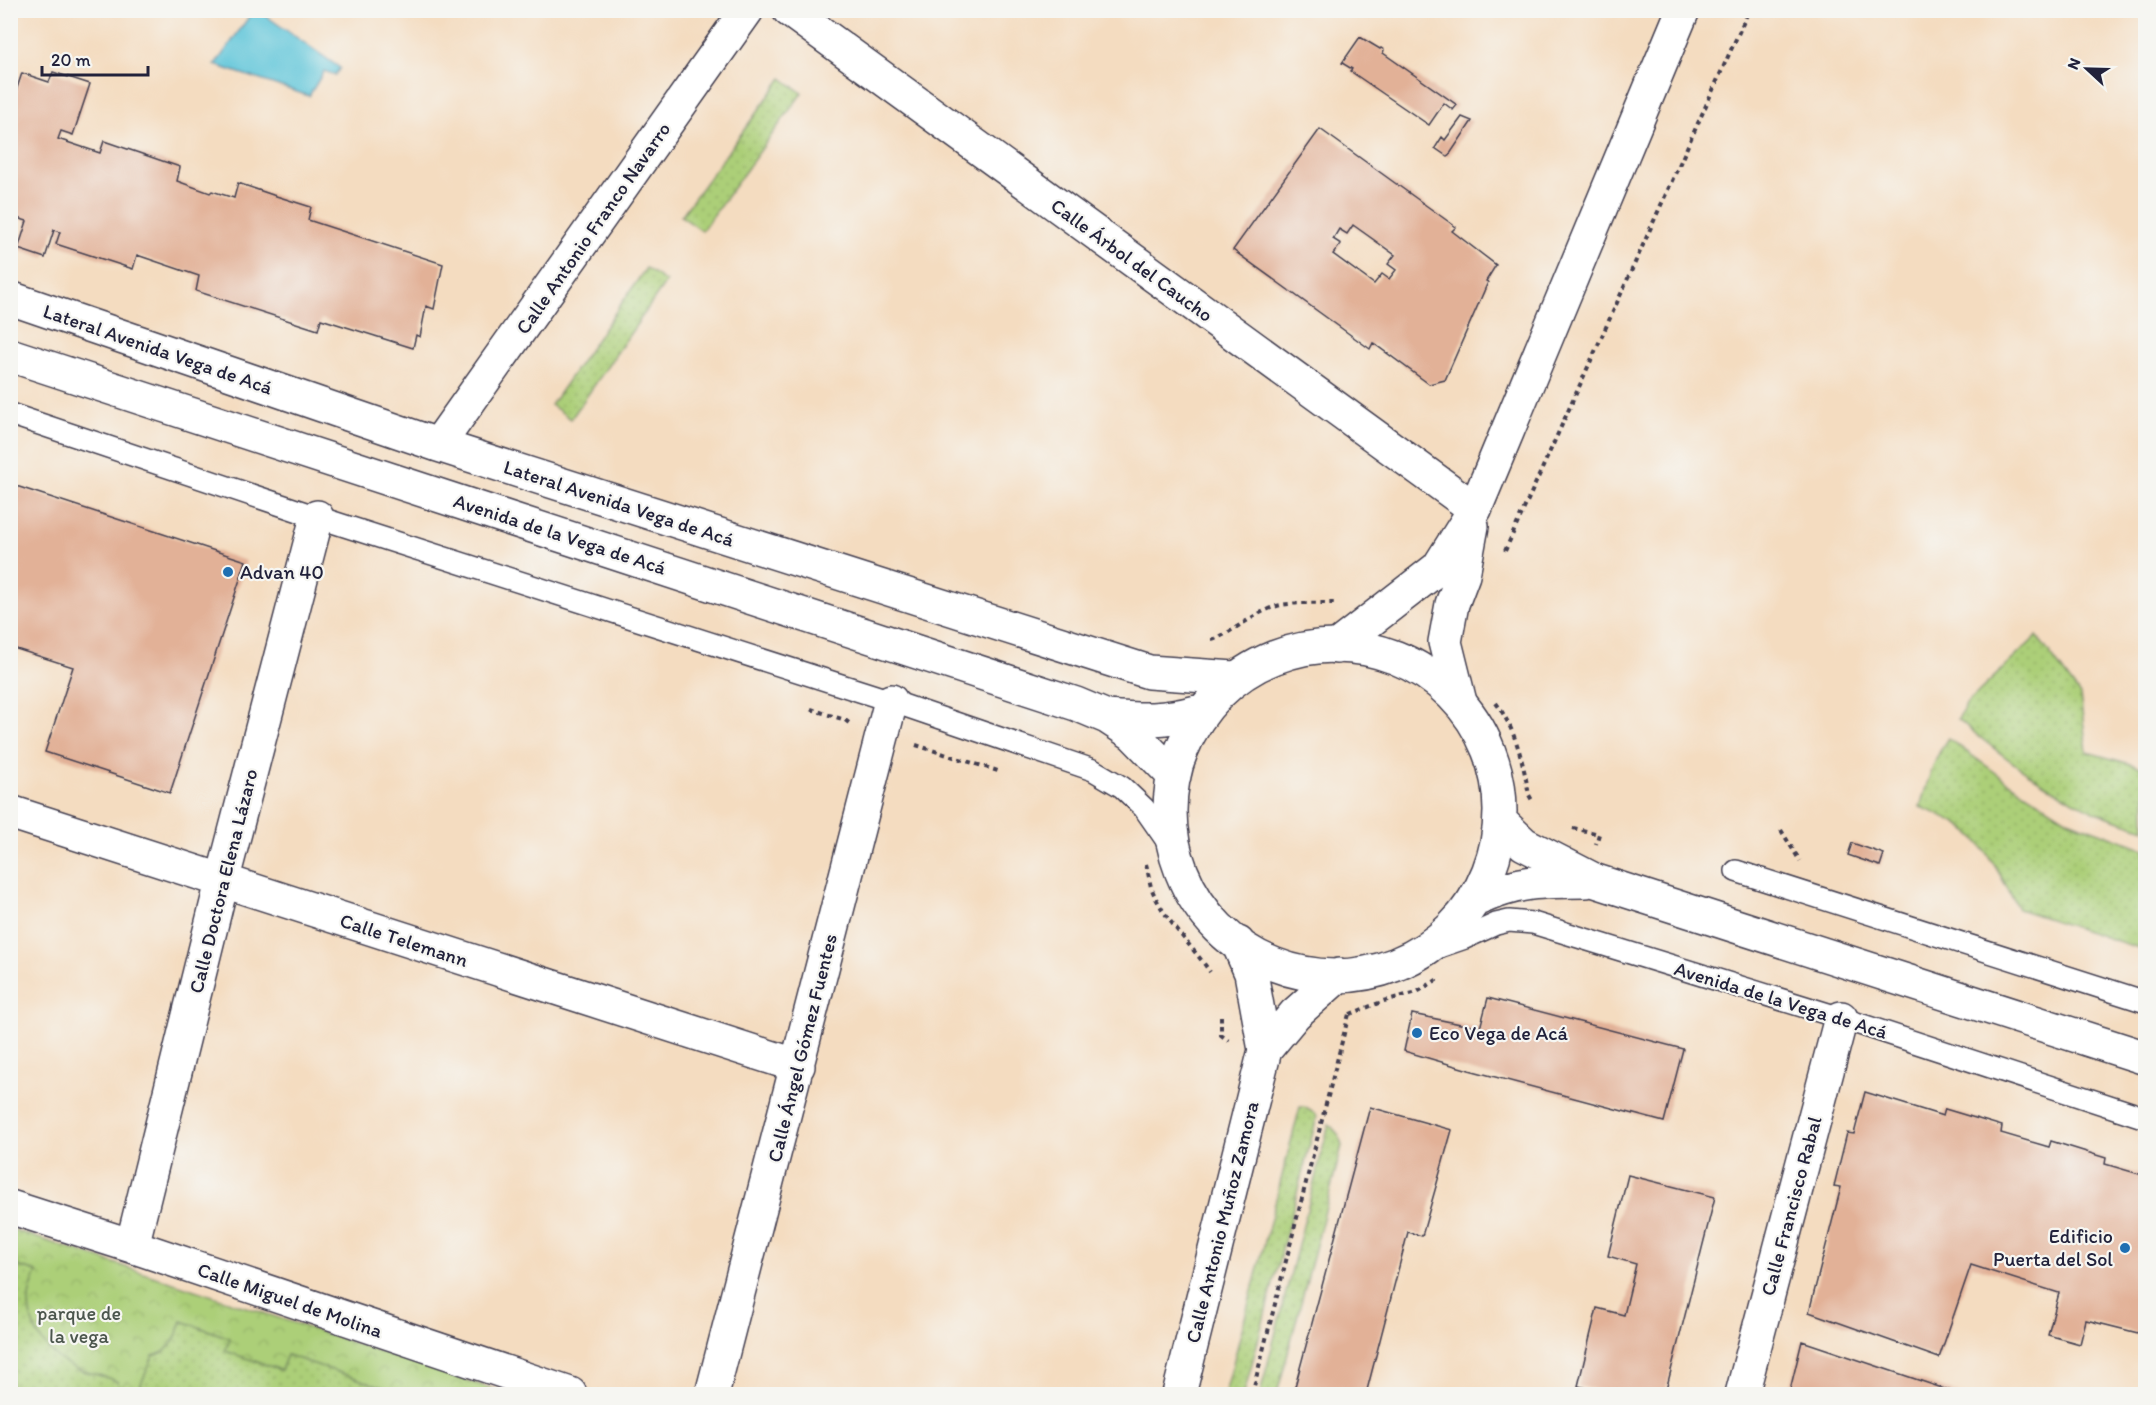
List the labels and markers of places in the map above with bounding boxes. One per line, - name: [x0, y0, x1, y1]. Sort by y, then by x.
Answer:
- place label: Advan 40: [240, 560, 324, 584]
- marker: Advan 40: [221, 565, 235, 579]
- place label: Eco Vega de Acá: [1429, 1021, 1569, 1045]
- marker: Eco Vega de Acá: [1410, 1026, 1424, 1040]
- place label: Edificio Puerta del Sol: [1993, 1224, 2113, 1271]
- marker: Edificio Puerta del Sol: [2118, 1241, 2132, 1255]

